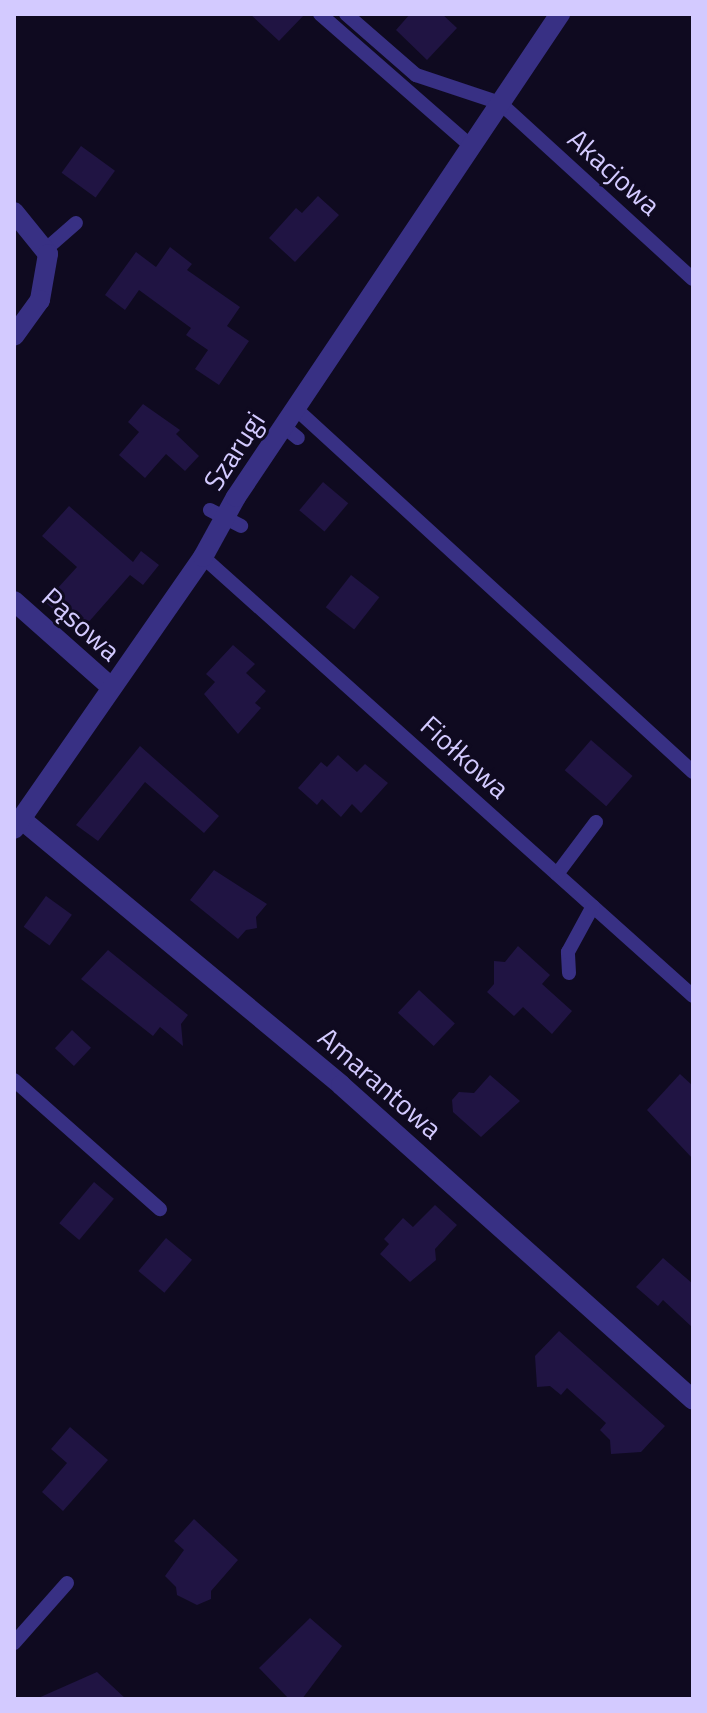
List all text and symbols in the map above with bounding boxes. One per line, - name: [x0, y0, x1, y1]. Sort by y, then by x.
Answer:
- street label: Akacjowa: [561, 122, 667, 222]
- street label: Szarugi: [196, 405, 272, 497]
- street label: Pąsowa: [35, 580, 127, 668]
- street label: Fiołkowa: [414, 709, 516, 805]
- street label: Amarantowa: [311, 1020, 449, 1146]

